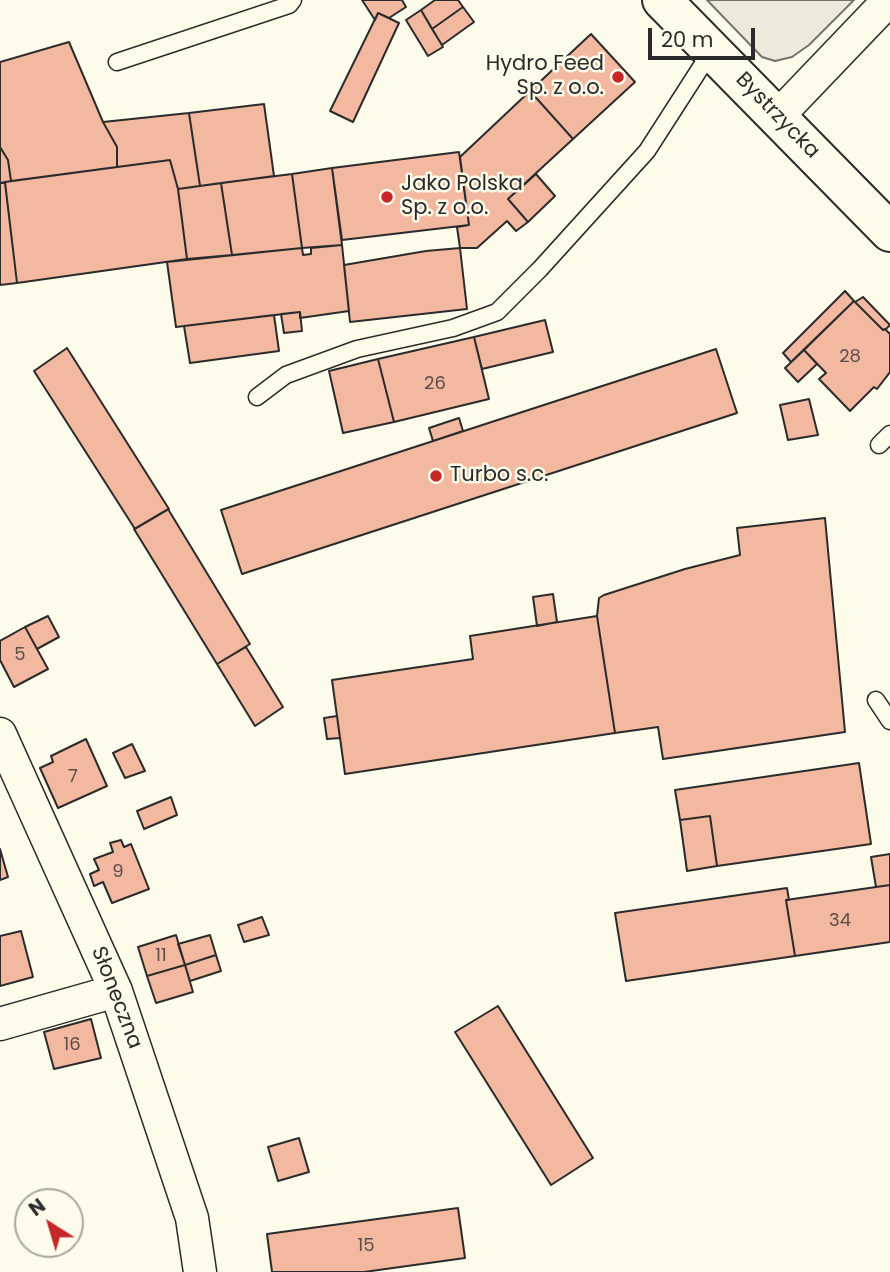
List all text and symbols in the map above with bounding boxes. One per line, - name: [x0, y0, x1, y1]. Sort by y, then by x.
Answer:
- scale bar: [652, 14, 759, 58]
- text: 20 m: [661, 25, 714, 54]
- place label: Hydro Feed Sp. z o.o.: [486, 52, 604, 102]
- street label: Bystrzycka: [730, 68, 824, 164]
- marker: Hydro Feed Sp. z o.o.: [610, 69, 626, 85]
- place label: Jako Polska Sp. z o.o.: [401, 172, 523, 222]
- marker: Jako Polska Sp. z o.o.: [379, 189, 395, 205]
- house number: 28: [839, 346, 861, 368]
- house number: 26: [424, 373, 446, 395]
- place label: Turbo s.c.: [450, 463, 548, 489]
- marker: Turbo s.c.: [428, 468, 444, 484]
- house number: 5: [14, 644, 26, 666]
- house number: 7: [68, 766, 78, 788]
- house number: 9: [112, 861, 124, 883]
- house number: 34: [829, 910, 851, 932]
- street label: Słoneczna: [85, 943, 147, 1053]
- house number: 11: [155, 945, 167, 967]
- house number: 16: [63, 1034, 81, 1056]
- north arrow: [14, 1188, 84, 1258]
- text: N: [23, 1192, 51, 1223]
- house number: 15: [357, 1235, 375, 1257]

